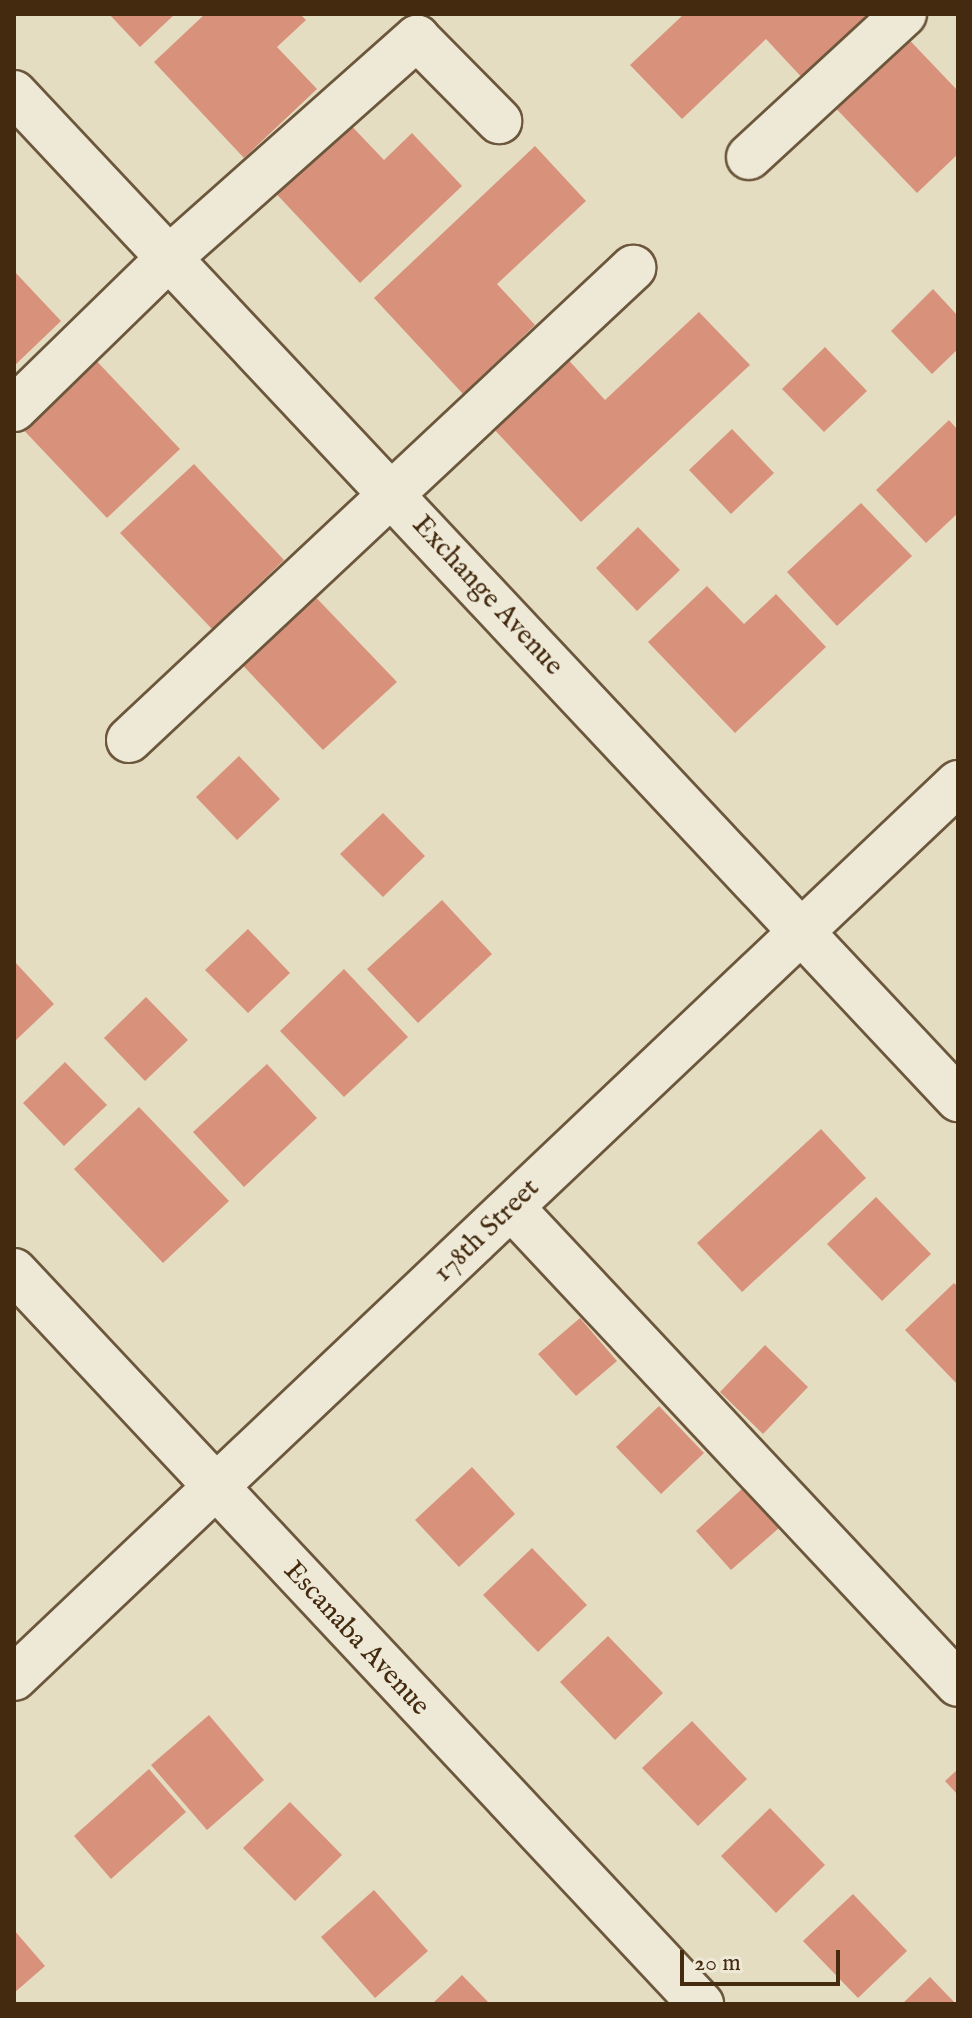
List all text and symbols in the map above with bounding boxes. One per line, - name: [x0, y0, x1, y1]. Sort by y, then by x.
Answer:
- street label: Exchange Avenue: [404, 509, 570, 683]
- street label: 178th Street: [427, 1172, 547, 1290]
- street label: Escanaba Avenue: [276, 1555, 436, 1723]
- scale bar: [684, 1934, 844, 1984]
- text: 20 m: [694, 1948, 741, 1979]

